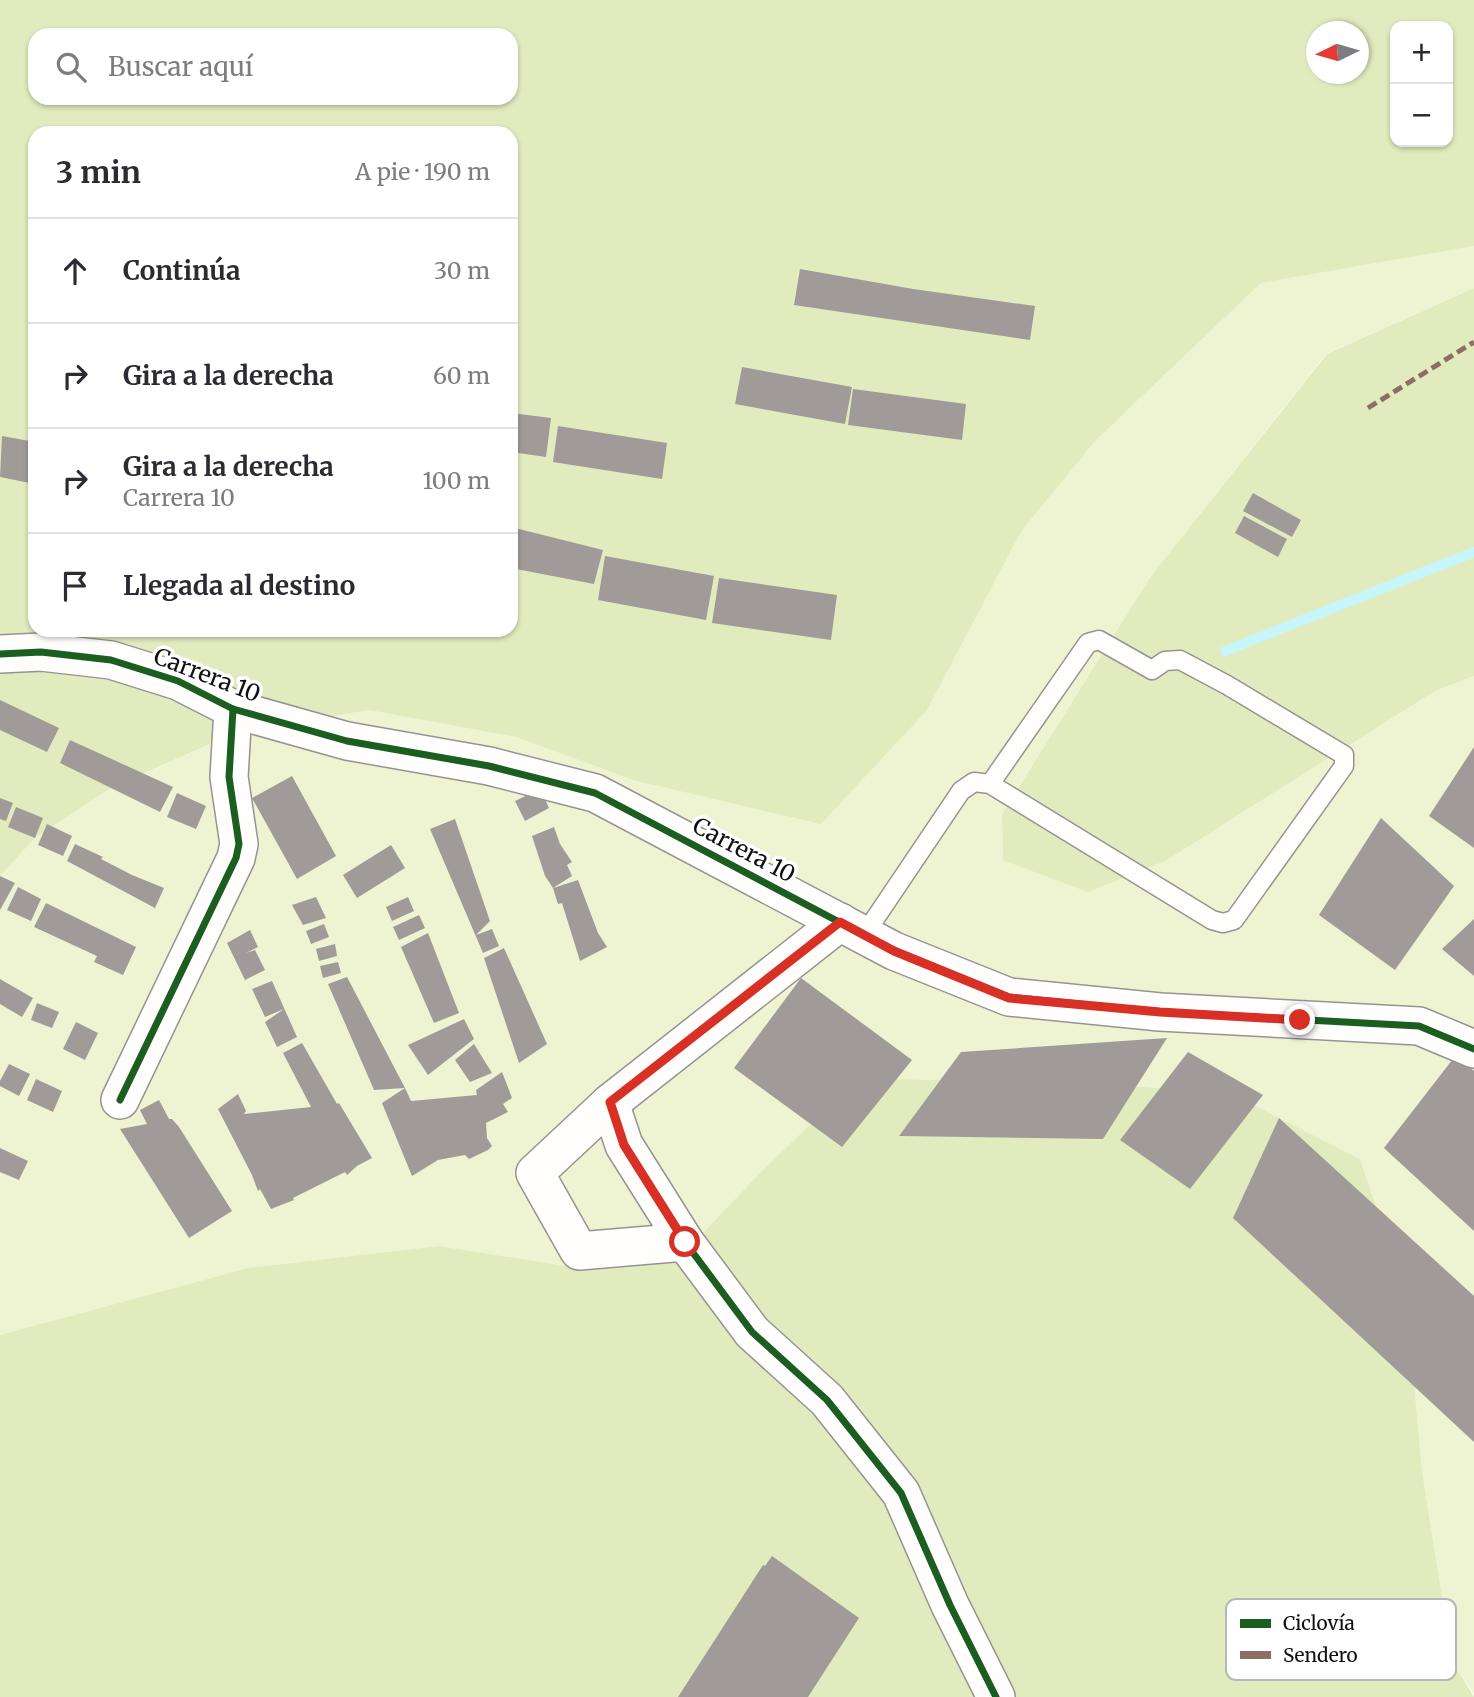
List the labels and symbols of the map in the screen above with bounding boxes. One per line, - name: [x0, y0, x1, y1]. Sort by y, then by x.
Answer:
- north arrow: [1306, 21, 1369, 84]
- street label: Carrera 10: [150, 641, 265, 708]
- street label: Carrera 10: [688, 810, 800, 889]
- route end: [1284, 1004, 1315, 1035]
- route start: [669, 1226, 700, 1257]
- legend: [1226, 1599, 1456, 1680]
- text: Ciclovía: [1283, 1611, 1355, 1635]
- text: Sendero: [1283, 1643, 1358, 1667]

